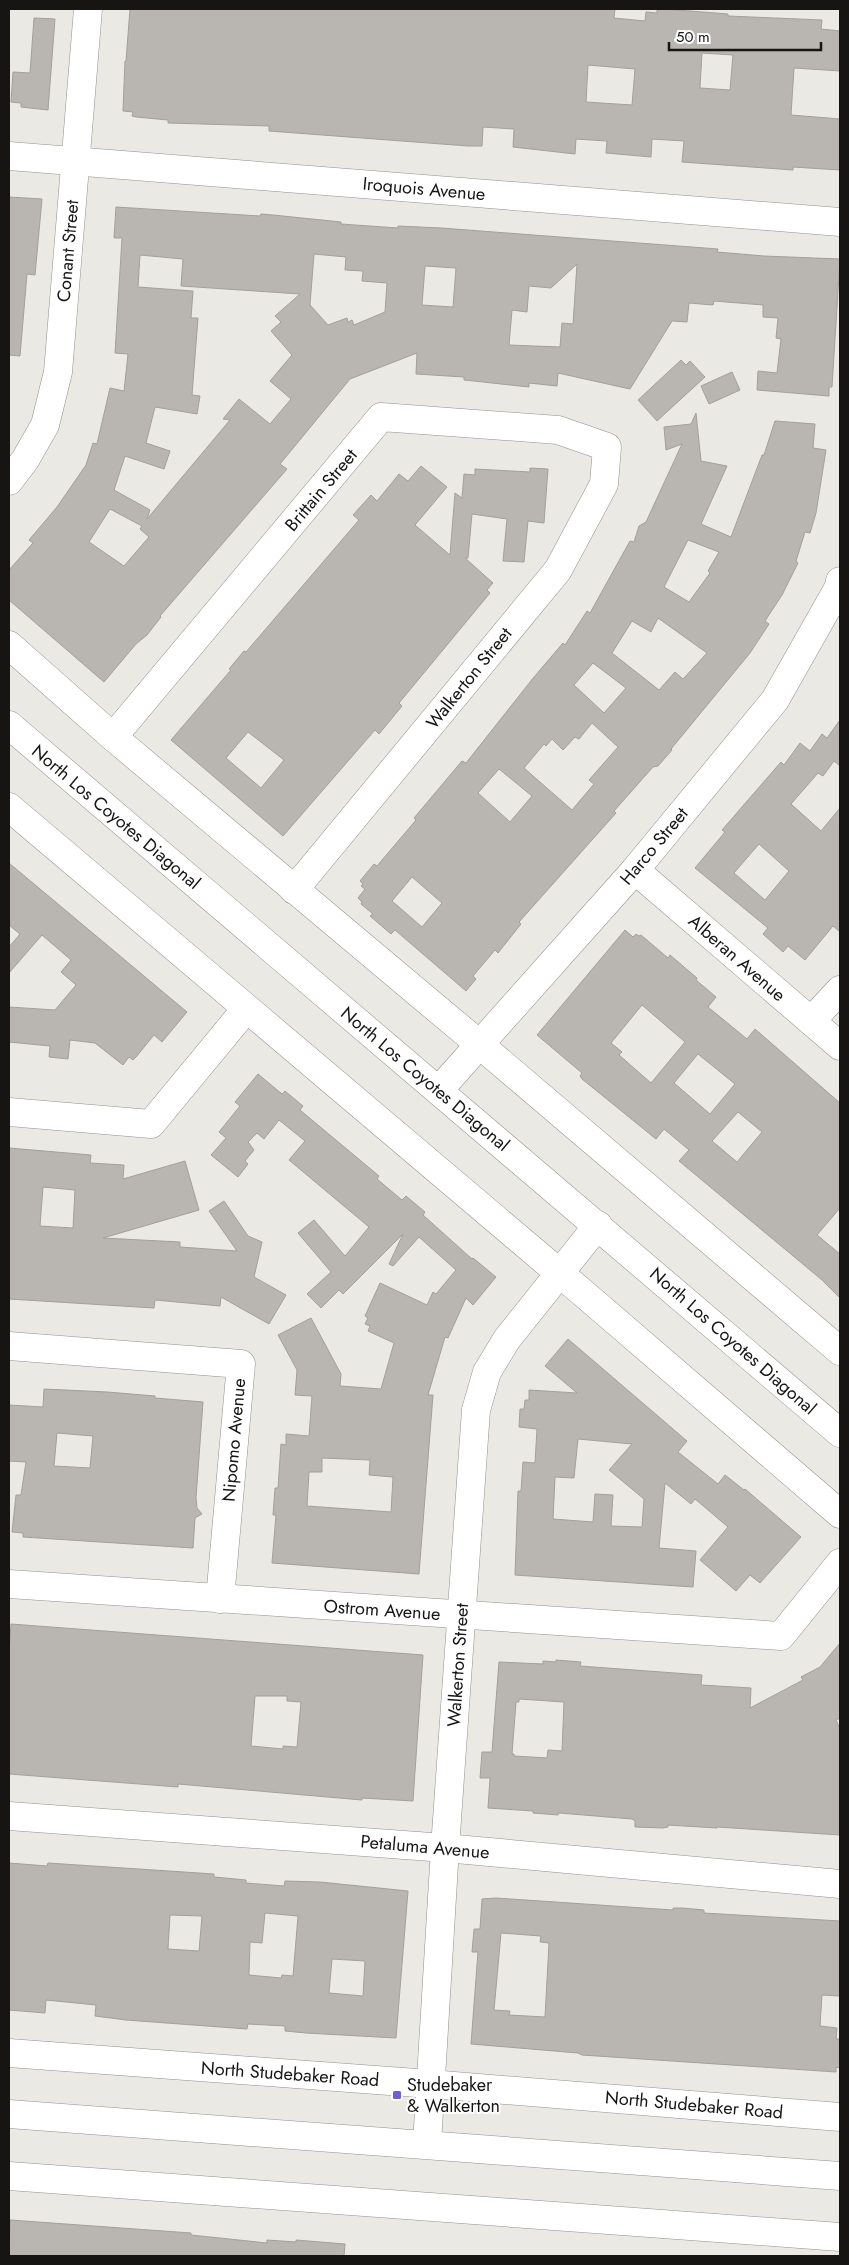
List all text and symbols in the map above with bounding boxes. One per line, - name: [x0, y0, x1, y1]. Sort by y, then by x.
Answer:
- scale bar: [669, 20, 822, 52]
- text: 50 m: [676, 26, 710, 48]
- street label: Iroquois Avenue: [362, 171, 486, 207]
- street label: Conant Street: [51, 198, 85, 303]
- street label: Brittain Street: [279, 443, 364, 537]
- street label: Walkerton Street: [420, 621, 519, 734]
- street label: North Los Coyotes Diagonal: [26, 739, 206, 895]
- street label: Harco Street: [614, 801, 695, 890]
- street label: Alberan Avenue: [683, 908, 791, 1008]
- street label: North Los Coyotes Diagonal: [335, 1001, 515, 1157]
- street label: North Los Coyotes Diagonal: [644, 1261, 822, 1421]
- street label: Nipomo Avenue: [216, 1377, 252, 1503]
- street label: Ostrom Avenue: [323, 1593, 441, 1627]
- street label: Walkerton Street: [441, 1602, 475, 1728]
- street label: Petaluma Avenue: [359, 1828, 491, 1866]
- street label: North Studebaker Road: [200, 2055, 380, 2093]
- place label: Studebaker & Walkerton: [407, 2072, 500, 2119]
- street label: North Studebaker Road: [604, 2084, 784, 2126]
- marker: Studebaker & Walkerton: [391, 2089, 403, 2101]

